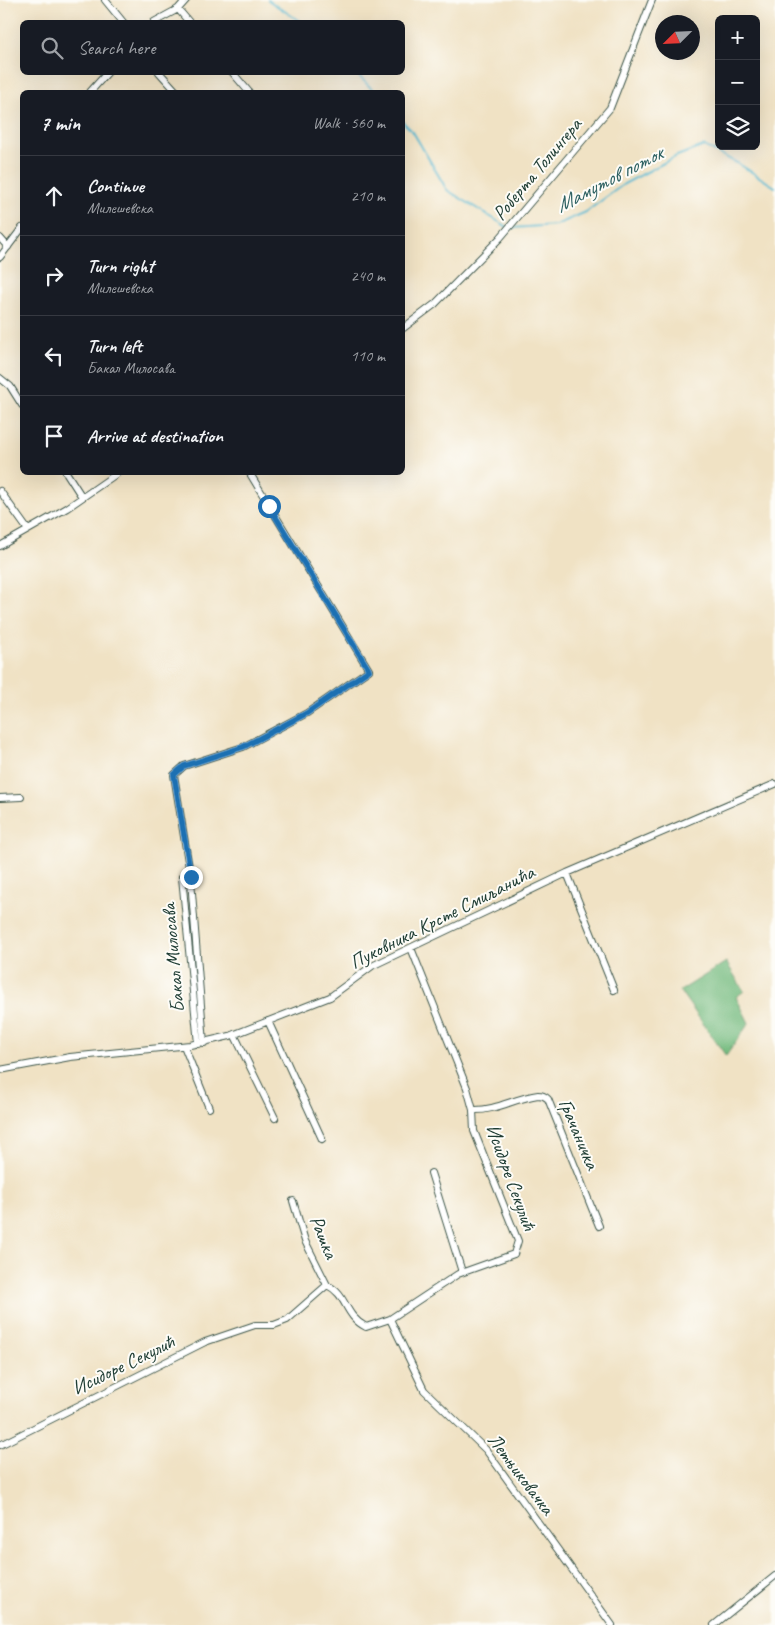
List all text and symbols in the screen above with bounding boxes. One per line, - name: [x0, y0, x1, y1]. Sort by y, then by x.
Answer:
- north arrow: [655, 15, 700, 60]
- map controls: [715, 15, 760, 150]
- button: +: [715, 15, 760, 60]
- search box: [20, 20, 405, 75]
- icon: search: [38, 34, 66, 62]
- text: Search here: [78, 36, 155, 60]
- button: −: [715, 60, 760, 105]
- button: layers: [715, 105, 760, 150]
- text: 7 min: [40, 110, 80, 136]
- street label: Роберта Толингера: [487, 112, 588, 225]
- text: Walk · 560 m: [313, 113, 385, 133]
- water label: Мамутов поток: [551, 138, 670, 218]
- text: Continue: [87, 174, 144, 198]
- icon: ahead: [40, 182, 68, 210]
- text: 210 m: [351, 186, 385, 206]
- text: Милешевска: [87, 198, 153, 218]
- text: Turn right: [87, 254, 154, 278]
- icon: right: [40, 262, 68, 290]
- text: 240 m: [351, 266, 385, 286]
- text: Милешевска: [87, 278, 153, 298]
- text: Turn left: [87, 334, 142, 358]
- icon: left: [40, 342, 68, 370]
- text: 110 m: [351, 346, 385, 366]
- text: Бакал Милосава: [87, 358, 175, 378]
- icon: arrive: [40, 422, 68, 450]
- text: Arrive at destination: [87, 424, 223, 448]
- route start: [258, 495, 281, 518]
- street label: Пуковника Крсте Смиљанића: [345, 859, 540, 975]
- route end: [180, 866, 203, 889]
- street label: Бакал Милосава: [156, 901, 190, 1014]
- street label: Грачаничка: [553, 1095, 606, 1174]
- street label: Исидоре Секулић: [480, 1120, 542, 1235]
- street label: Рашка: [304, 1212, 345, 1264]
- street label: Исидоре Секулић: [68, 1329, 180, 1401]
- street label: Летњиковачка: [482, 1428, 561, 1521]

